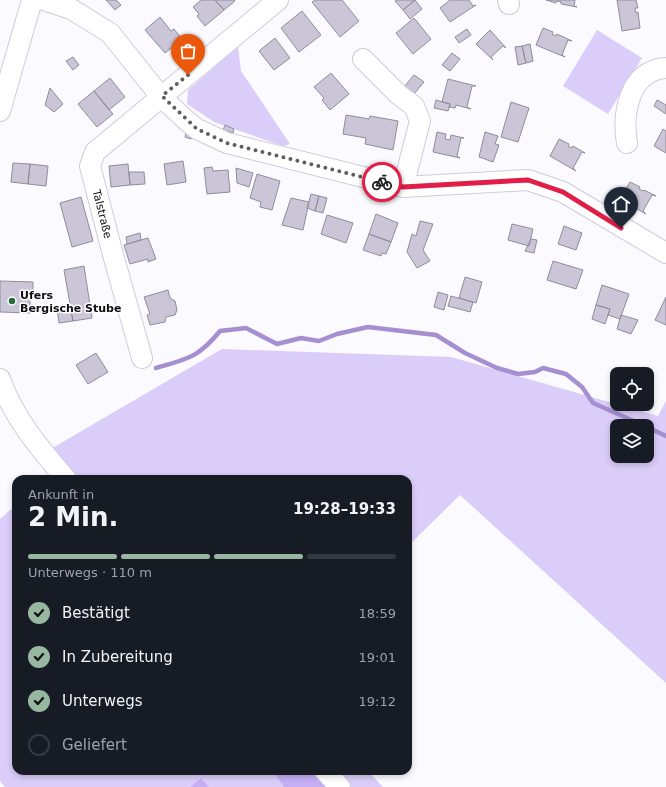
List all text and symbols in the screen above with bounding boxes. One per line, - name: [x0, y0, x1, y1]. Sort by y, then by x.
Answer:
- pin: [171, 34, 205, 75]
- icon: bag: [177, 40, 199, 62]
- courier: [362, 162, 402, 202]
- icon: bike: [371, 171, 393, 193]
- street label: Talstraße: [89, 187, 114, 240]
- pin: [604, 187, 638, 228]
- icon: home: [610, 193, 632, 215]
- place label: Ufers Bergische Stube: [20, 289, 121, 315]
- marker: Ufers Bergische Stube: [7, 296, 17, 306]
- map controls: [610, 367, 654, 463]
- button: locate: [610, 367, 654, 411]
- button: layers: [610, 419, 654, 463]
- text: Ankunft in: [28, 487, 94, 502]
- text: 19:28–19:33: [293, 500, 396, 518]
- text: 2 Min.: [28, 502, 118, 532]
- text: Unterwegs · 110 m: [28, 565, 152, 580]
- icon: check: [28, 602, 50, 624]
- text: Bestätigt: [62, 604, 130, 622]
- text: 18:59: [359, 606, 396, 621]
- icon: check: [28, 646, 50, 668]
- text: In Zubereitung: [62, 648, 173, 666]
- text: 19:01: [359, 650, 396, 665]
- icon: check: [28, 690, 50, 712]
- text: Unterwegs: [62, 692, 143, 710]
- text: 19:12: [359, 694, 396, 709]
- text: Geliefert: [62, 736, 127, 754]

